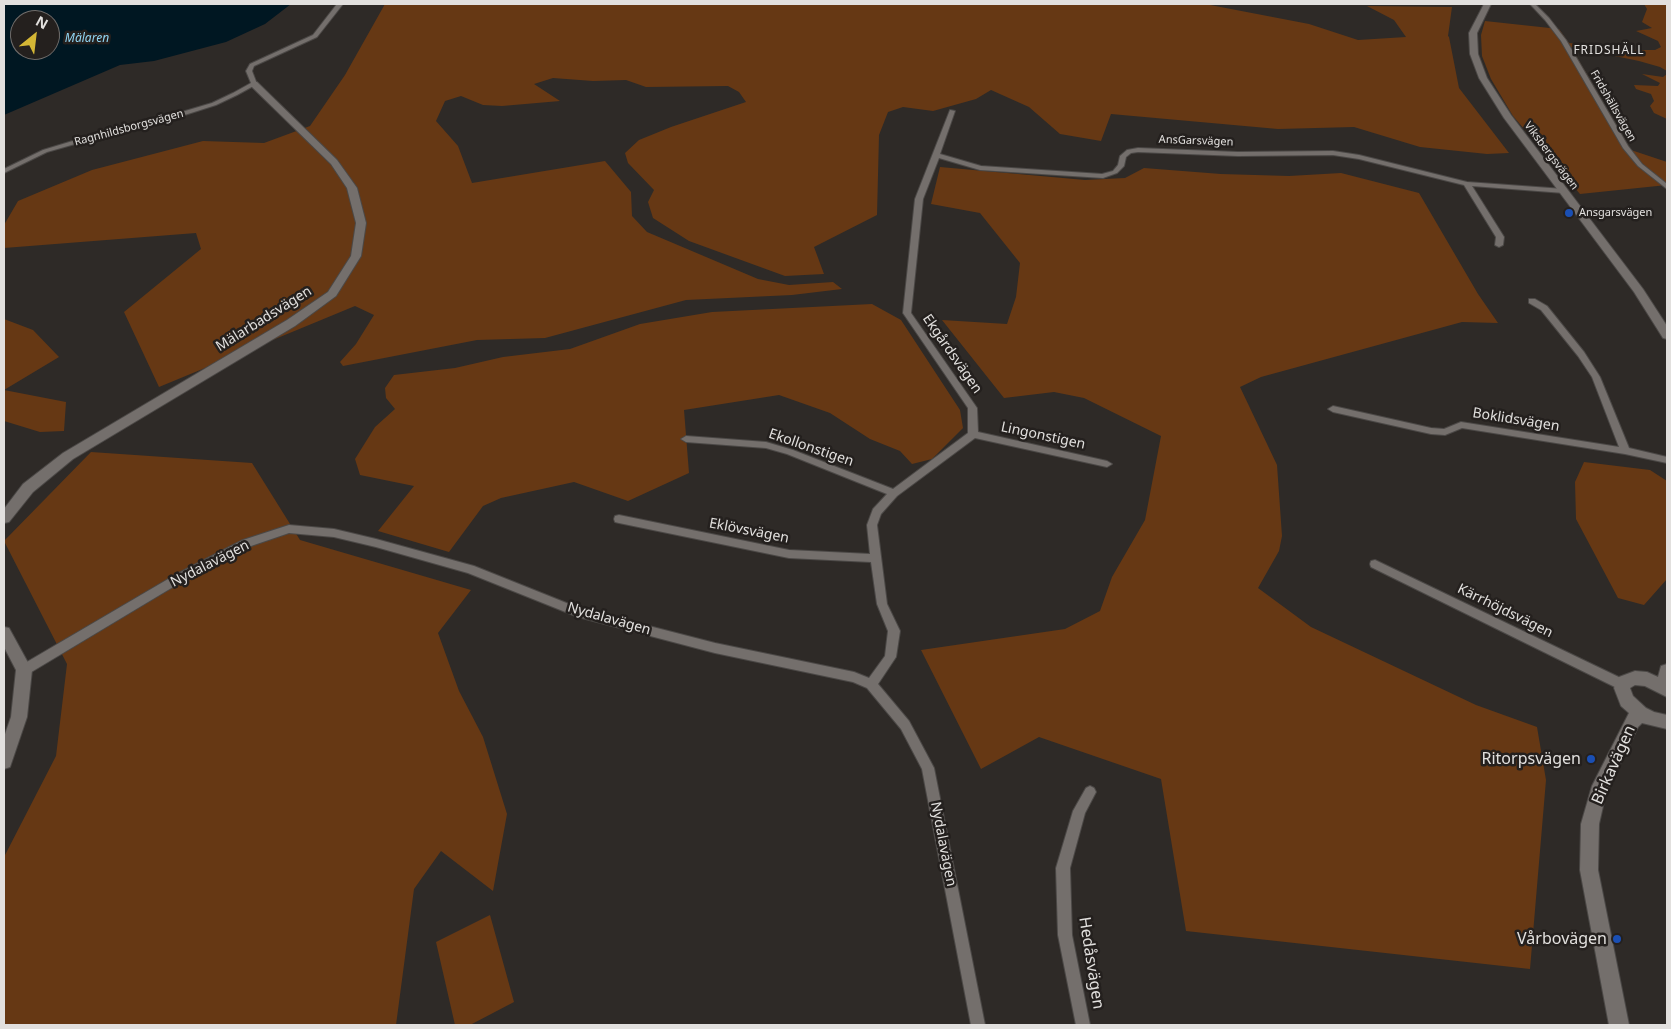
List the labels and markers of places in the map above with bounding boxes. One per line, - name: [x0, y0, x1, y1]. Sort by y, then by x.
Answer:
- place label: Ansgarsvägen: [1579, 206, 1652, 220]
- marker: Ansgarsvägen: [1563, 207, 1575, 219]
- place label: Ritorpsvägen: [1481, 749, 1581, 769]
- marker: Ritorpsvägen: [1585, 753, 1597, 765]
- place label: Vårbovägen: [1517, 929, 1607, 949]
- marker: Vårbovägen: [1611, 933, 1623, 945]

